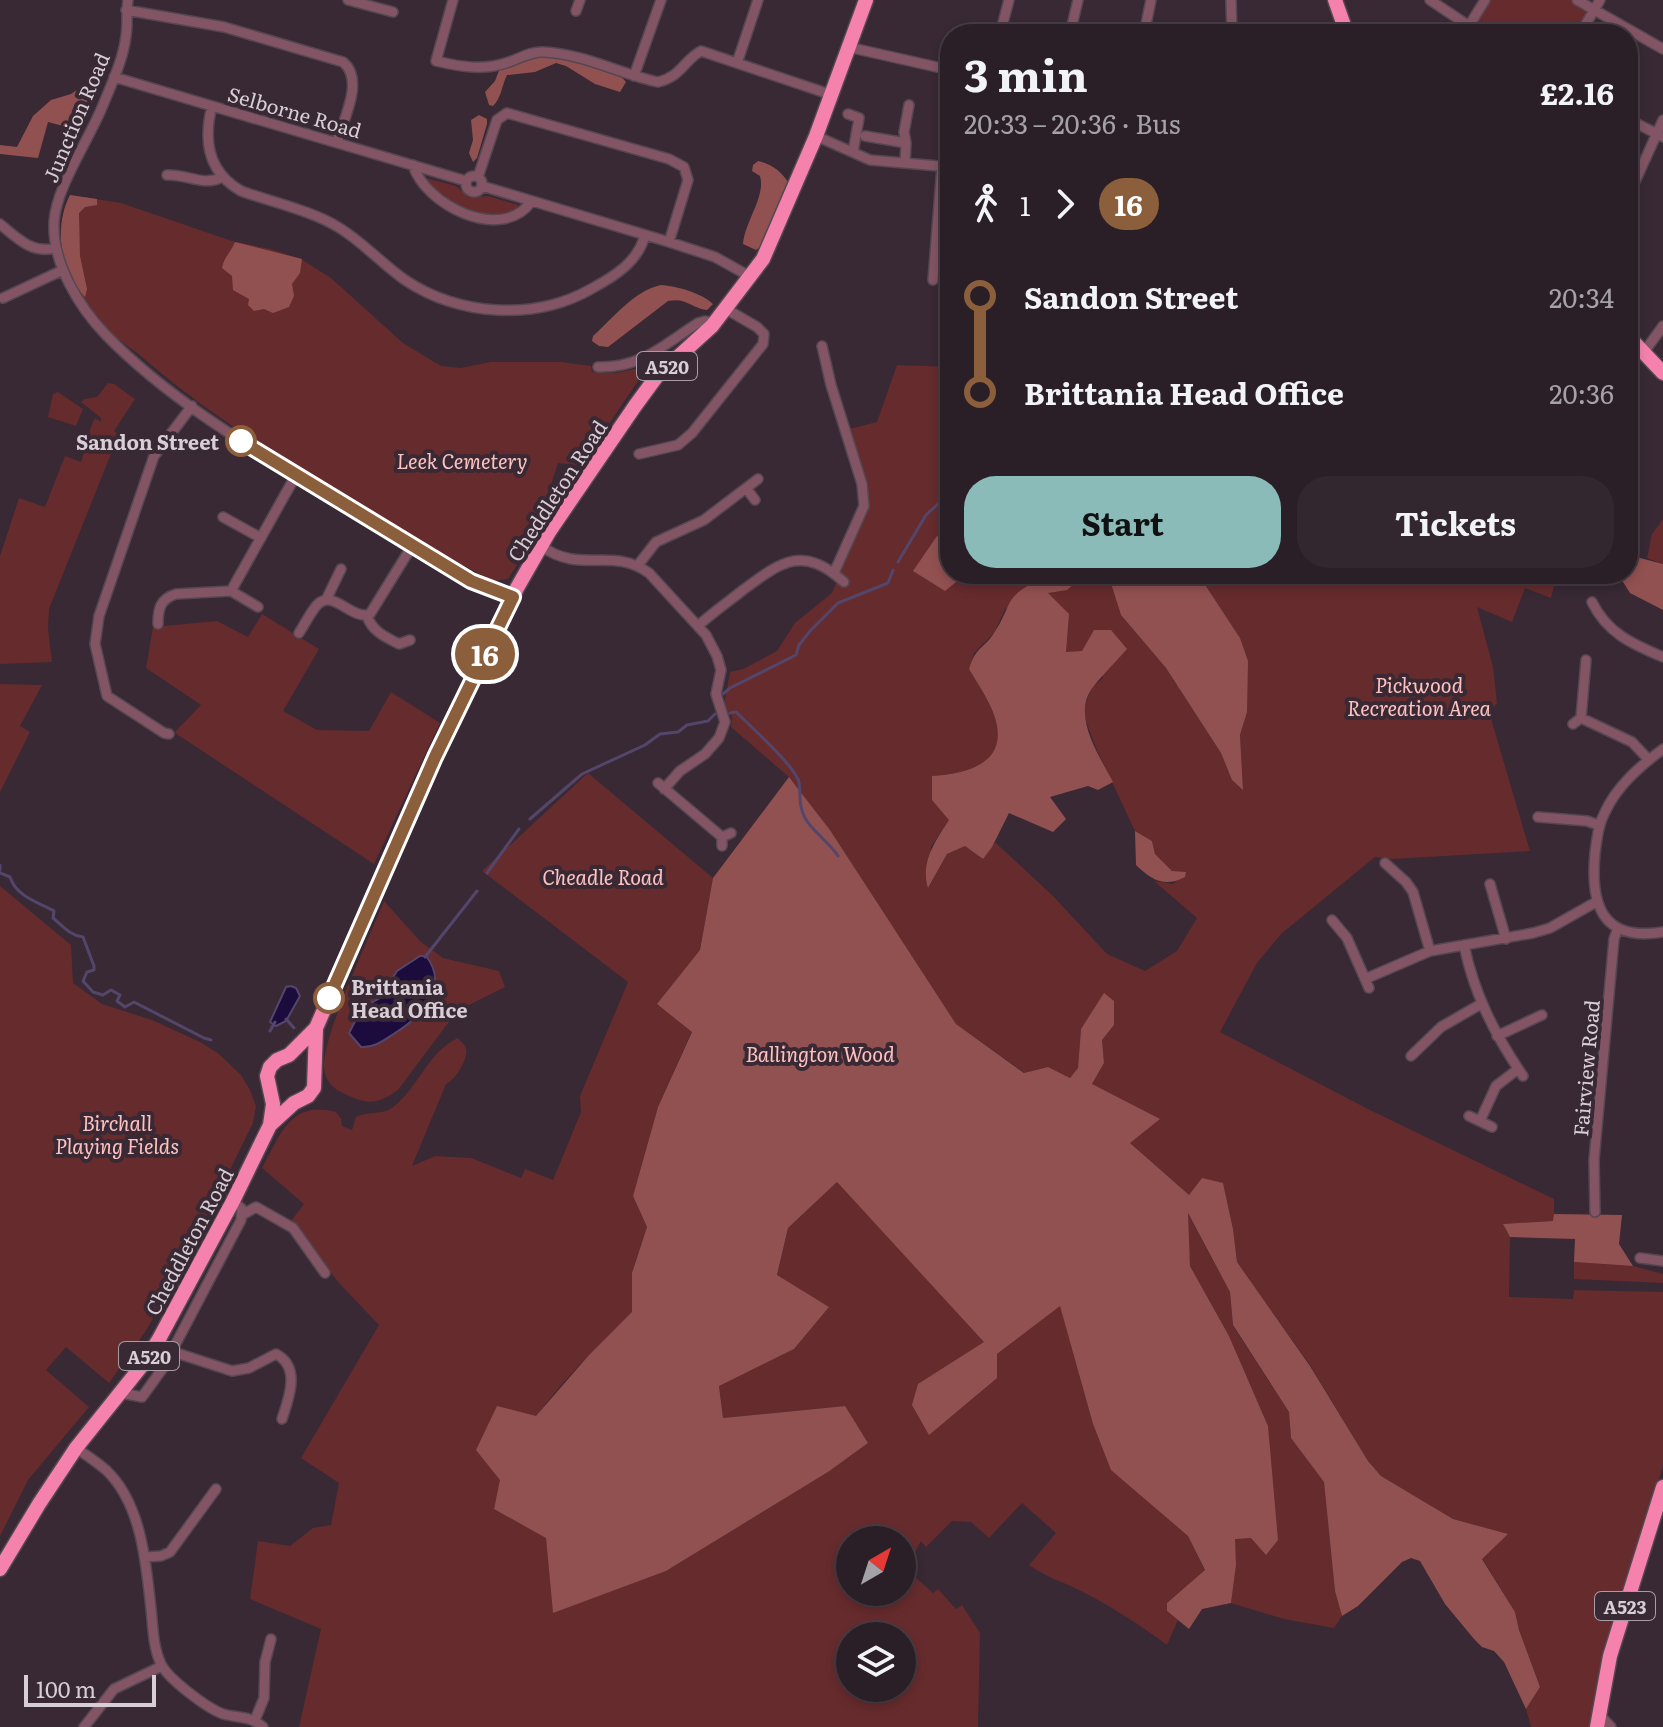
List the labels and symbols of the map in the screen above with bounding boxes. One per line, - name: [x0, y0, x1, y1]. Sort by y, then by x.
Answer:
- street label: Junction Road: [34, 47, 116, 187]
- street label: Selborne Road: [225, 78, 365, 144]
- road number: A520: [637, 352, 697, 380]
- street label: Cheddleton Road: [499, 413, 613, 567]
- place label: Sandon Street: [76, 426, 219, 456]
- marker: Sandon Street: [226, 426, 256, 456]
- park label: Leek Cemetery: [396, 445, 528, 475]
- line badge: 16: [449, 628, 521, 680]
- park label: Pickwood Recreation Area: [1347, 669, 1491, 722]
- park label: Cheadle Road: [542, 861, 664, 891]
- place label: Brittania Head Office: [351, 971, 468, 1024]
- marker: Brittania Head Office: [314, 983, 344, 1013]
- street label: Fairview Road: [1564, 999, 1606, 1137]
- park label: Ballington Wood: [745, 1038, 895, 1068]
- park label: Birchall Playing Fields: [55, 1107, 179, 1160]
- street label: Cheddleton Road: [136, 1162, 240, 1320]
- road number: A520: [119, 1342, 179, 1370]
- north arrow: [836, 1526, 916, 1606]
- road number: A523: [1595, 1592, 1655, 1620]
- scale bar: [24, 1671, 156, 1707]

